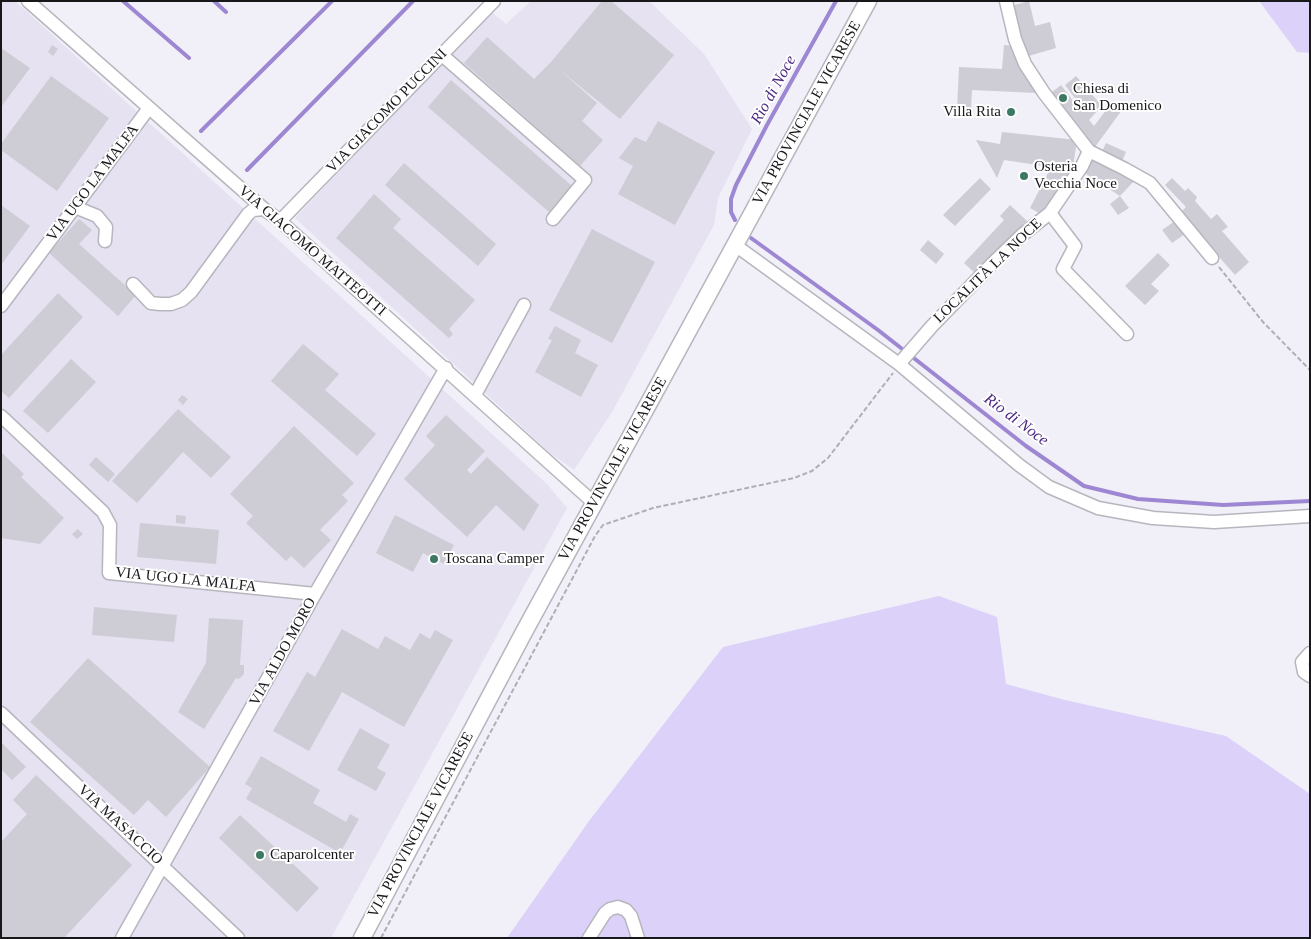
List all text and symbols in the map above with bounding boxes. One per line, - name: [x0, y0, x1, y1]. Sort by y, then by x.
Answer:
- street label: VIA PROVINCIALE VICARESE: [749, 18, 865, 208]
- street label: VIA GIACOMO PUCCINI: [323, 45, 451, 177]
- water label: Rio di Noce: [747, 52, 801, 128]
- place label: Chiesa di San Domenico: [1073, 80, 1162, 115]
- marker: Chiesa di San Domenico: [1057, 92, 1069, 104]
- place label: Villa Rita: [943, 103, 1001, 121]
- marker: Villa Rita: [1005, 106, 1017, 118]
- street label: VIA UGO LA MALFA: [43, 121, 143, 245]
- place label: Osteria Vecchia Noce: [1034, 158, 1117, 193]
- marker: Osteria Vecchia Noce: [1018, 170, 1030, 182]
- street label: VIA GIACOMO MATTEOTTI: [234, 182, 390, 320]
- street label: LOCALITÀ LA NOCE: [930, 215, 1046, 327]
- street label: VIA PROVINCIALE VICARESE: [555, 374, 671, 564]
- water label: Rio di Noce: [980, 390, 1052, 450]
- place label: Toscana Camper: [444, 550, 544, 568]
- marker: Toscana Camper: [428, 553, 440, 565]
- street label: VIA UGO LA MALFA: [115, 564, 257, 596]
- street label: VIA ALDO MORO: [246, 595, 320, 709]
- street label: VIA PROVINCIALE VICARESE: [364, 729, 478, 921]
- street label: VIA MASACCIO: [74, 781, 166, 869]
- place label: Caparolcenter: [270, 846, 354, 864]
- marker: Caparolcenter: [254, 849, 266, 861]

